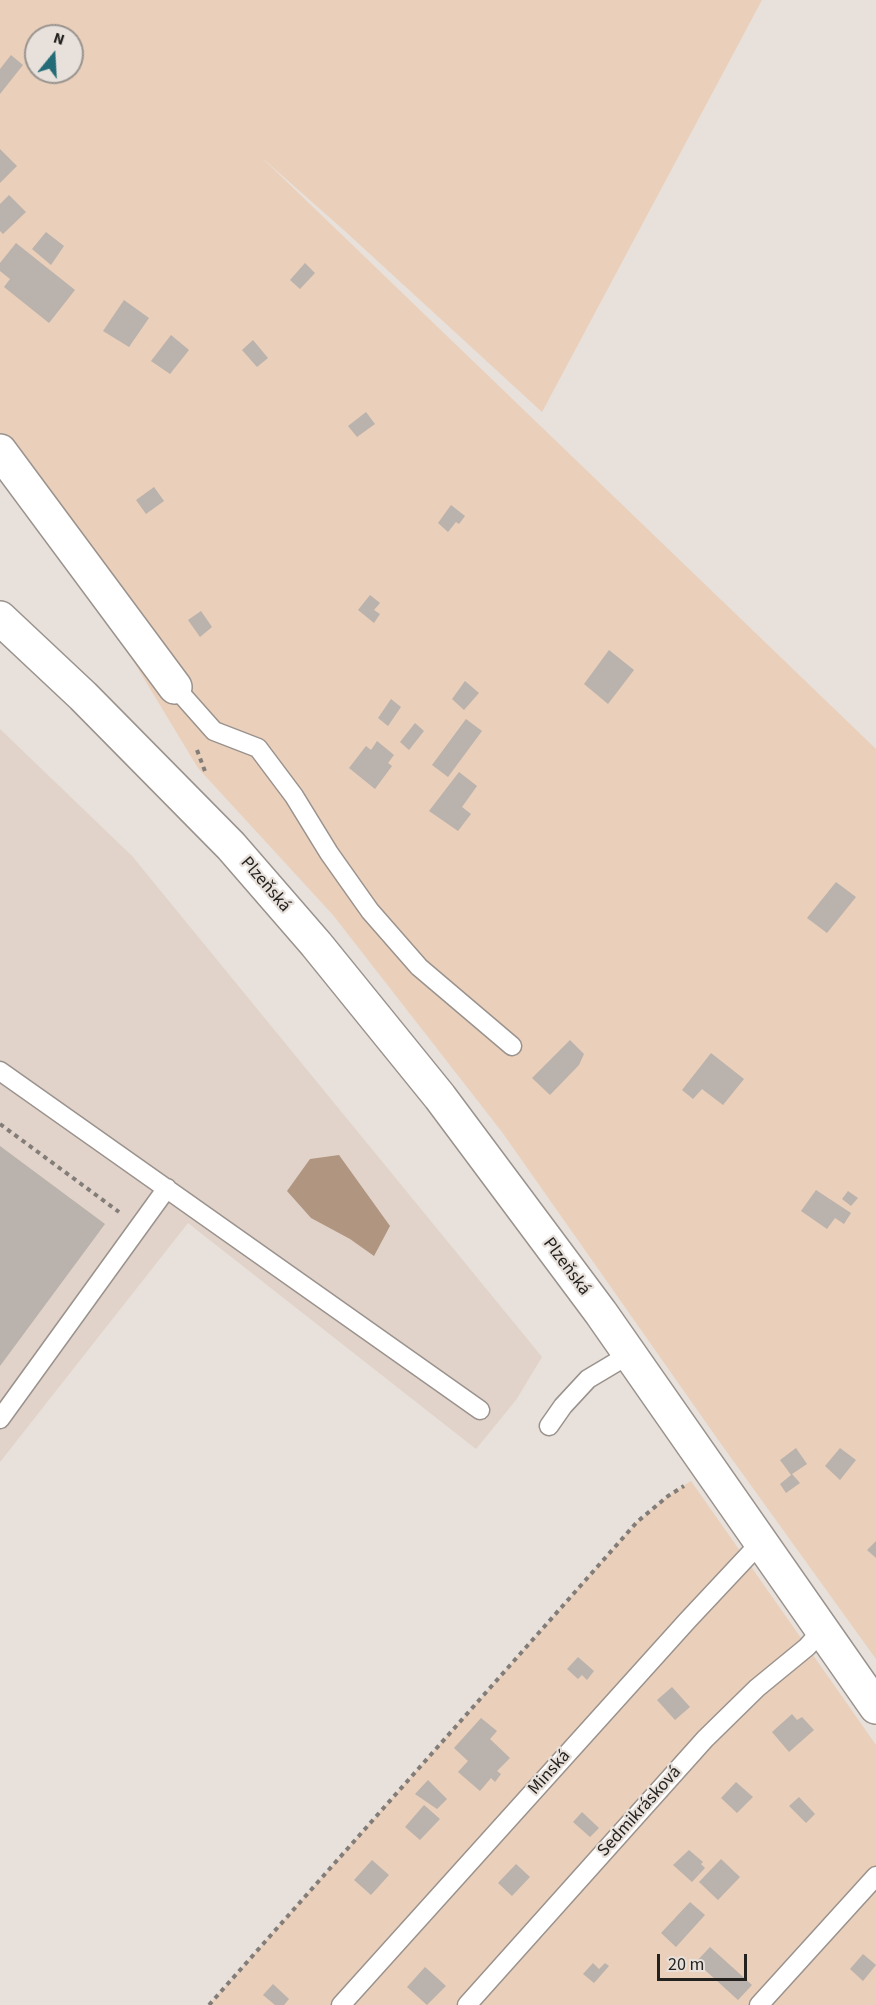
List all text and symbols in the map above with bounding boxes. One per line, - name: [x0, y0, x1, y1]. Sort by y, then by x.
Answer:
- north arrow: [24, 24, 84, 84]
- text: N: [50, 27, 67, 51]
- street label: Plzeňská: [235, 853, 295, 917]
- street label: Plzeňská: [537, 1234, 595, 1300]
- street label: Minská: [524, 1746, 576, 1800]
- street label: Sedmikrásková: [594, 1762, 686, 1862]
- scale bar: [660, 1942, 750, 1980]
- text: 20 m: [668, 1952, 704, 1977]

